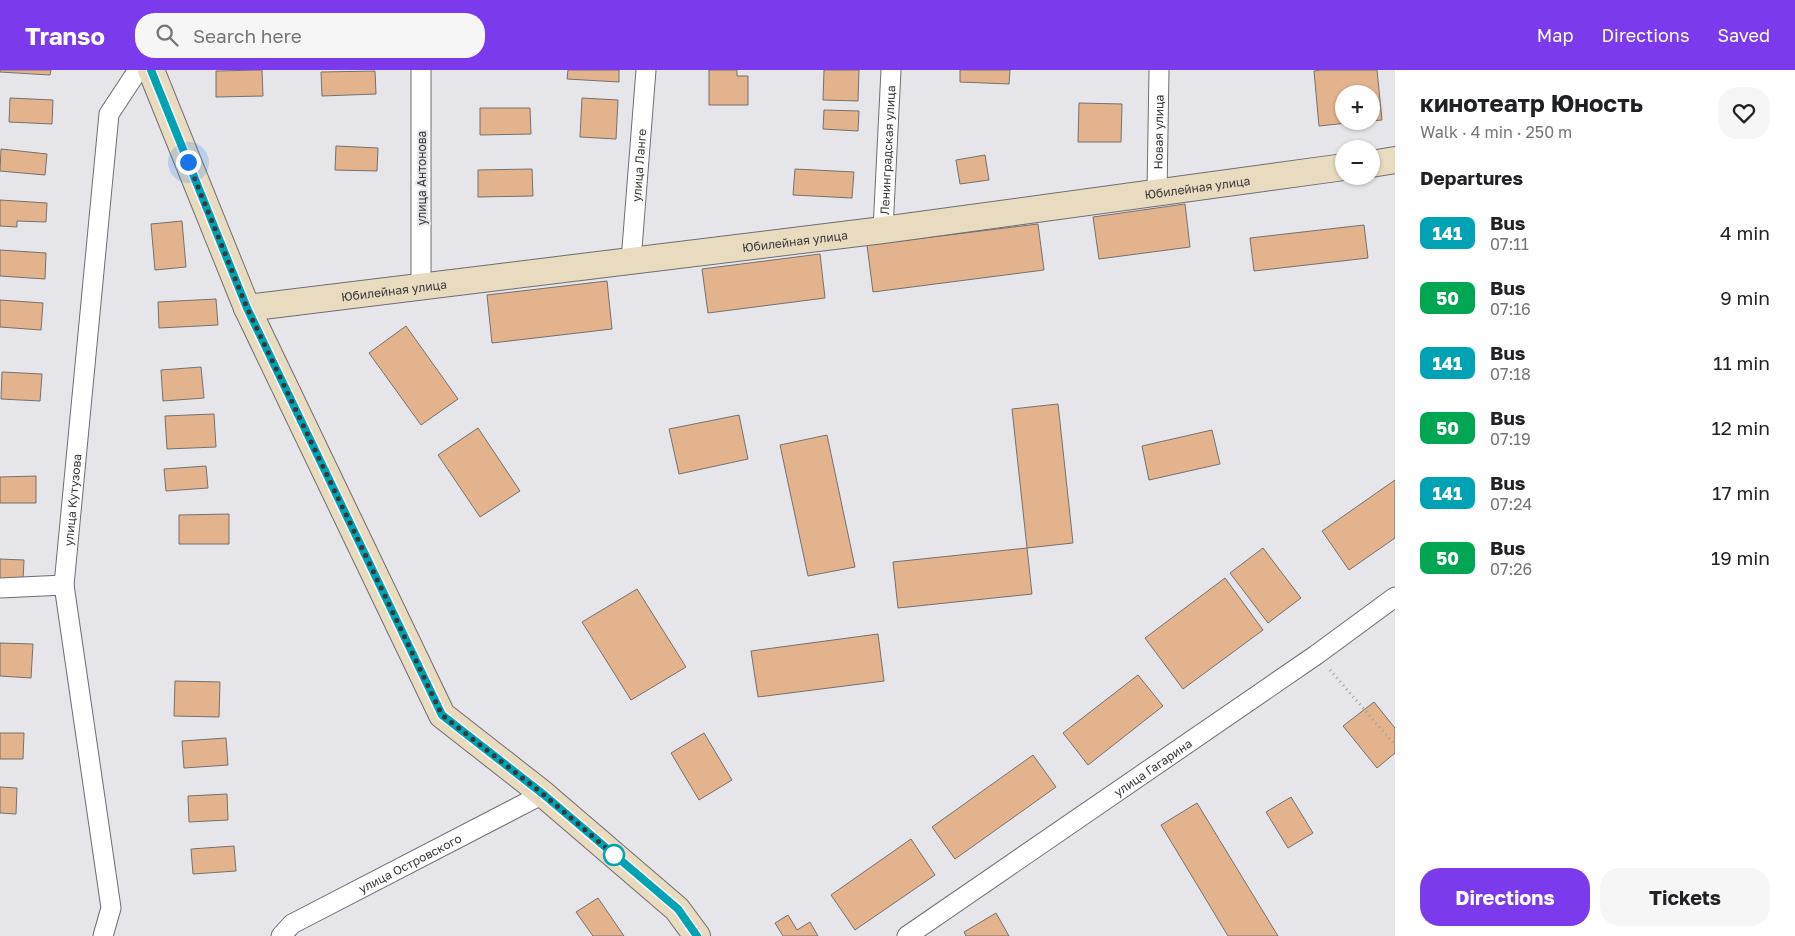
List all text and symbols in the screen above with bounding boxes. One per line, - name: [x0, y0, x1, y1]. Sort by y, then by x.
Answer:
- search box: [135, 13, 485, 58]
- text: Transo: [25, 21, 105, 50]
- icon: search: [153, 21, 181, 49]
- text: Search here: [193, 24, 302, 47]
- text: Map: [1537, 24, 1573, 46]
- text: Directions: [1601, 24, 1689, 46]
- text: Saved: [1717, 24, 1770, 46]
- street label: Ленинградская улица: [876, 85, 898, 215]
- map controls: [1335, 85, 1380, 185]
- button: +: [1335, 85, 1380, 130]
- button: heart: [1718, 87, 1770, 139]
- text: кинотеатр Юность: [1420, 88, 1643, 117]
- street label: Новая улица: [1150, 94, 1166, 170]
- text: Walk · 4 min · 250 m: [1420, 122, 1572, 142]
- street label: улица Ланге: [628, 128, 649, 202]
- street label: улица Антонова: [414, 131, 429, 225]
- button: −: [1335, 140, 1380, 185]
- your location: [176, 150, 201, 175]
- text: Departures: [1420, 166, 1523, 189]
- street label: Юбилейная улица: [1144, 172, 1251, 202]
- text: Bus: [1490, 211, 1525, 234]
- text: 4 min: [1720, 221, 1770, 244]
- text: 141: [1433, 222, 1462, 244]
- street label: Юбилейная улица: [741, 227, 849, 255]
- text: 07:11: [1490, 234, 1529, 254]
- street label: Юбилейная улица: [340, 276, 448, 304]
- text: Bus: [1490, 276, 1525, 299]
- text: 9 min: [1720, 286, 1770, 309]
- text: 50: [1436, 287, 1459, 309]
- text: 07:16: [1490, 299, 1531, 319]
- text: Bus: [1490, 341, 1525, 364]
- text: 11 min: [1713, 351, 1770, 374]
- text: 141: [1433, 352, 1462, 374]
- text: 07:18: [1490, 364, 1531, 384]
- text: Bus: [1490, 406, 1525, 429]
- text: 12 min: [1711, 416, 1770, 439]
- text: 50: [1436, 417, 1459, 439]
- text: 07:19: [1490, 429, 1531, 449]
- street label: улица Кутузова: [60, 453, 84, 547]
- text: Bus: [1490, 471, 1525, 494]
- text: 17 min: [1712, 481, 1770, 504]
- text: 141: [1433, 482, 1462, 504]
- text: 07:24: [1490, 494, 1532, 514]
- text: Bus: [1490, 536, 1525, 559]
- text: 19 min: [1711, 546, 1770, 569]
- text: 50: [1436, 547, 1459, 569]
- text: 07:26: [1490, 559, 1532, 579]
- street label: улица Гагарина: [1111, 735, 1195, 799]
- street label: улица Островского: [356, 830, 464, 896]
- unlabelled marker: [603, 844, 625, 866]
- button: Directions: [1420, 868, 1590, 926]
- button: Tickets: [1600, 868, 1770, 926]

